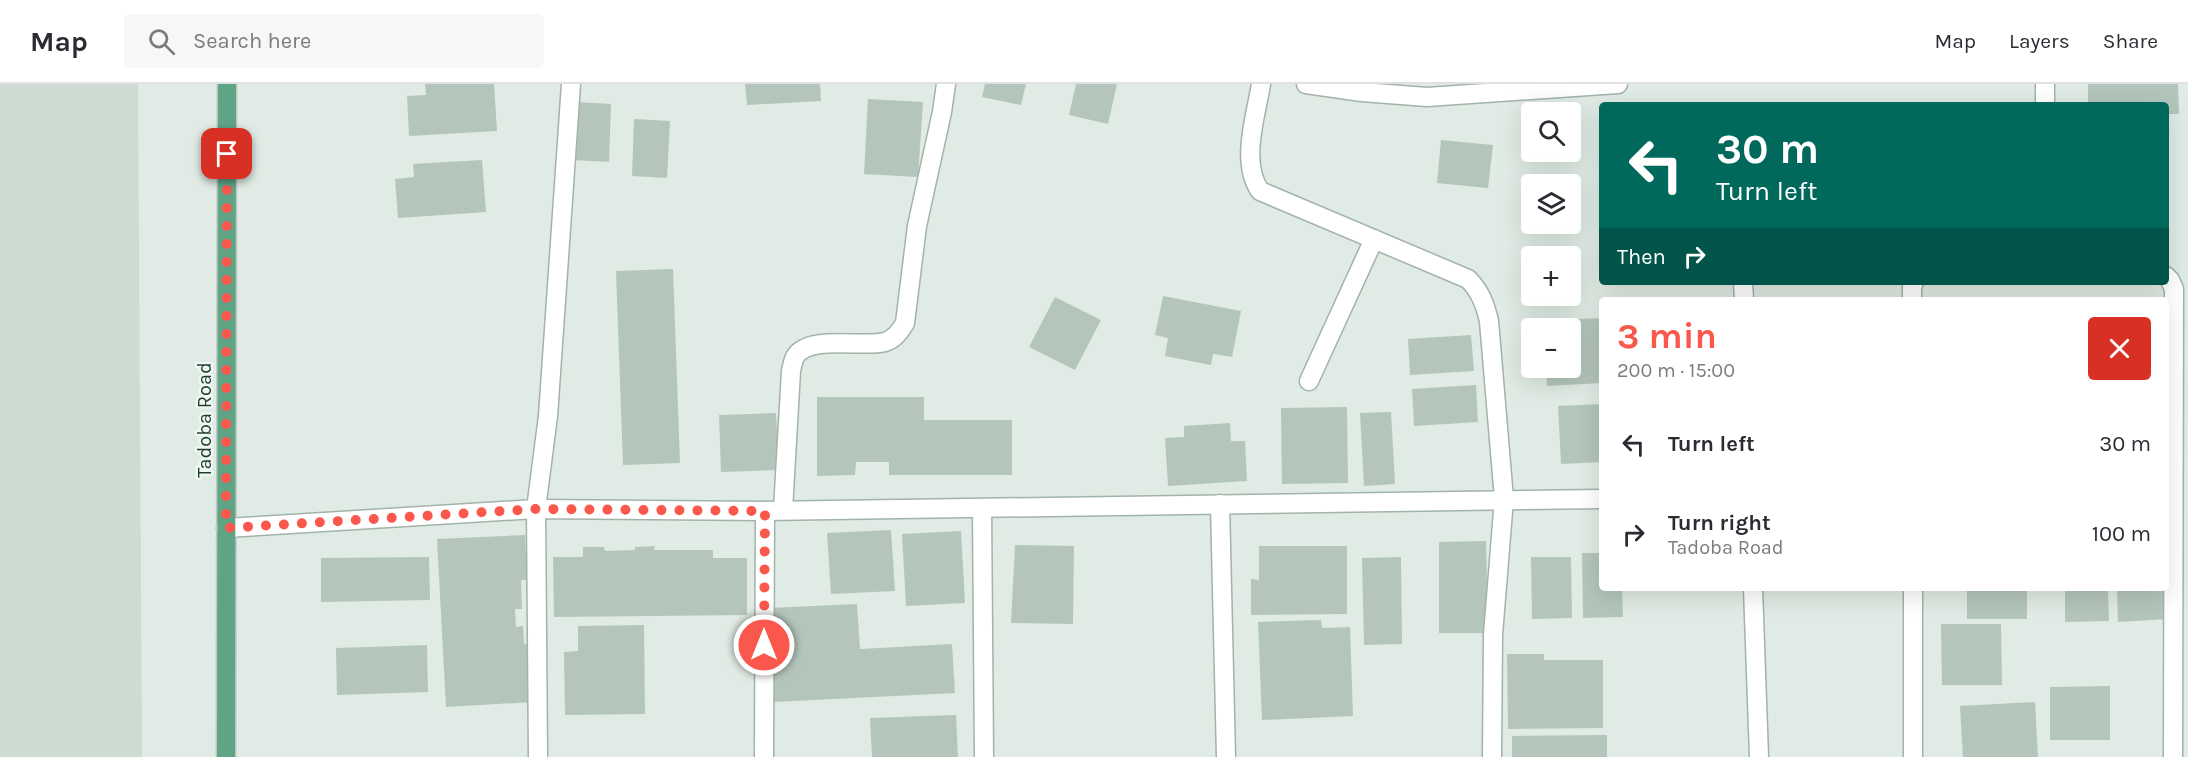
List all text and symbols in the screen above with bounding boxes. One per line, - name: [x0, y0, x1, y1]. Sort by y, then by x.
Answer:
- search box: [124, 14, 544, 68]
- text: Map: [30, 25, 88, 58]
- icon: search: [145, 25, 178, 58]
- text: Search here: [193, 28, 311, 54]
- text: Map: [1934, 29, 1976, 53]
- text: Layers: [2009, 29, 2070, 53]
- text: Share: [2103, 29, 2158, 53]
- map controls: [1521, 102, 1581, 378]
- button: search: [1521, 102, 1581, 162]
- text: 30 m: [1716, 124, 1819, 174]
- icon: left: [1617, 126, 1695, 204]
- pin: [201, 128, 252, 179]
- icon: arrive: [210, 137, 243, 170]
- button: layers: [1521, 174, 1581, 234]
- text: Turn left: [1716, 175, 1817, 207]
- icon: right: [1678, 240, 1711, 273]
- text: Then: [1617, 244, 1666, 270]
- button: +: [1521, 246, 1581, 306]
- text: 3 min: [1617, 315, 1717, 357]
- button: close: [2088, 317, 2151, 380]
- button: −: [1521, 318, 1581, 378]
- text: 200 m · 15:00: [1617, 359, 1735, 382]
- street label: Tadoba Road: [193, 362, 216, 478]
- icon: left: [1617, 428, 1650, 461]
- text: Turn left: [1668, 431, 1755, 457]
- text: 30 m: [2099, 431, 2151, 457]
- text: Turn right: [1668, 510, 1771, 536]
- icon: right: [1617, 518, 1650, 551]
- text: 100 m: [2092, 521, 2151, 547]
- text: Tadoba Road: [1668, 536, 1784, 559]
- position arrow: [732, 613, 796, 677]

